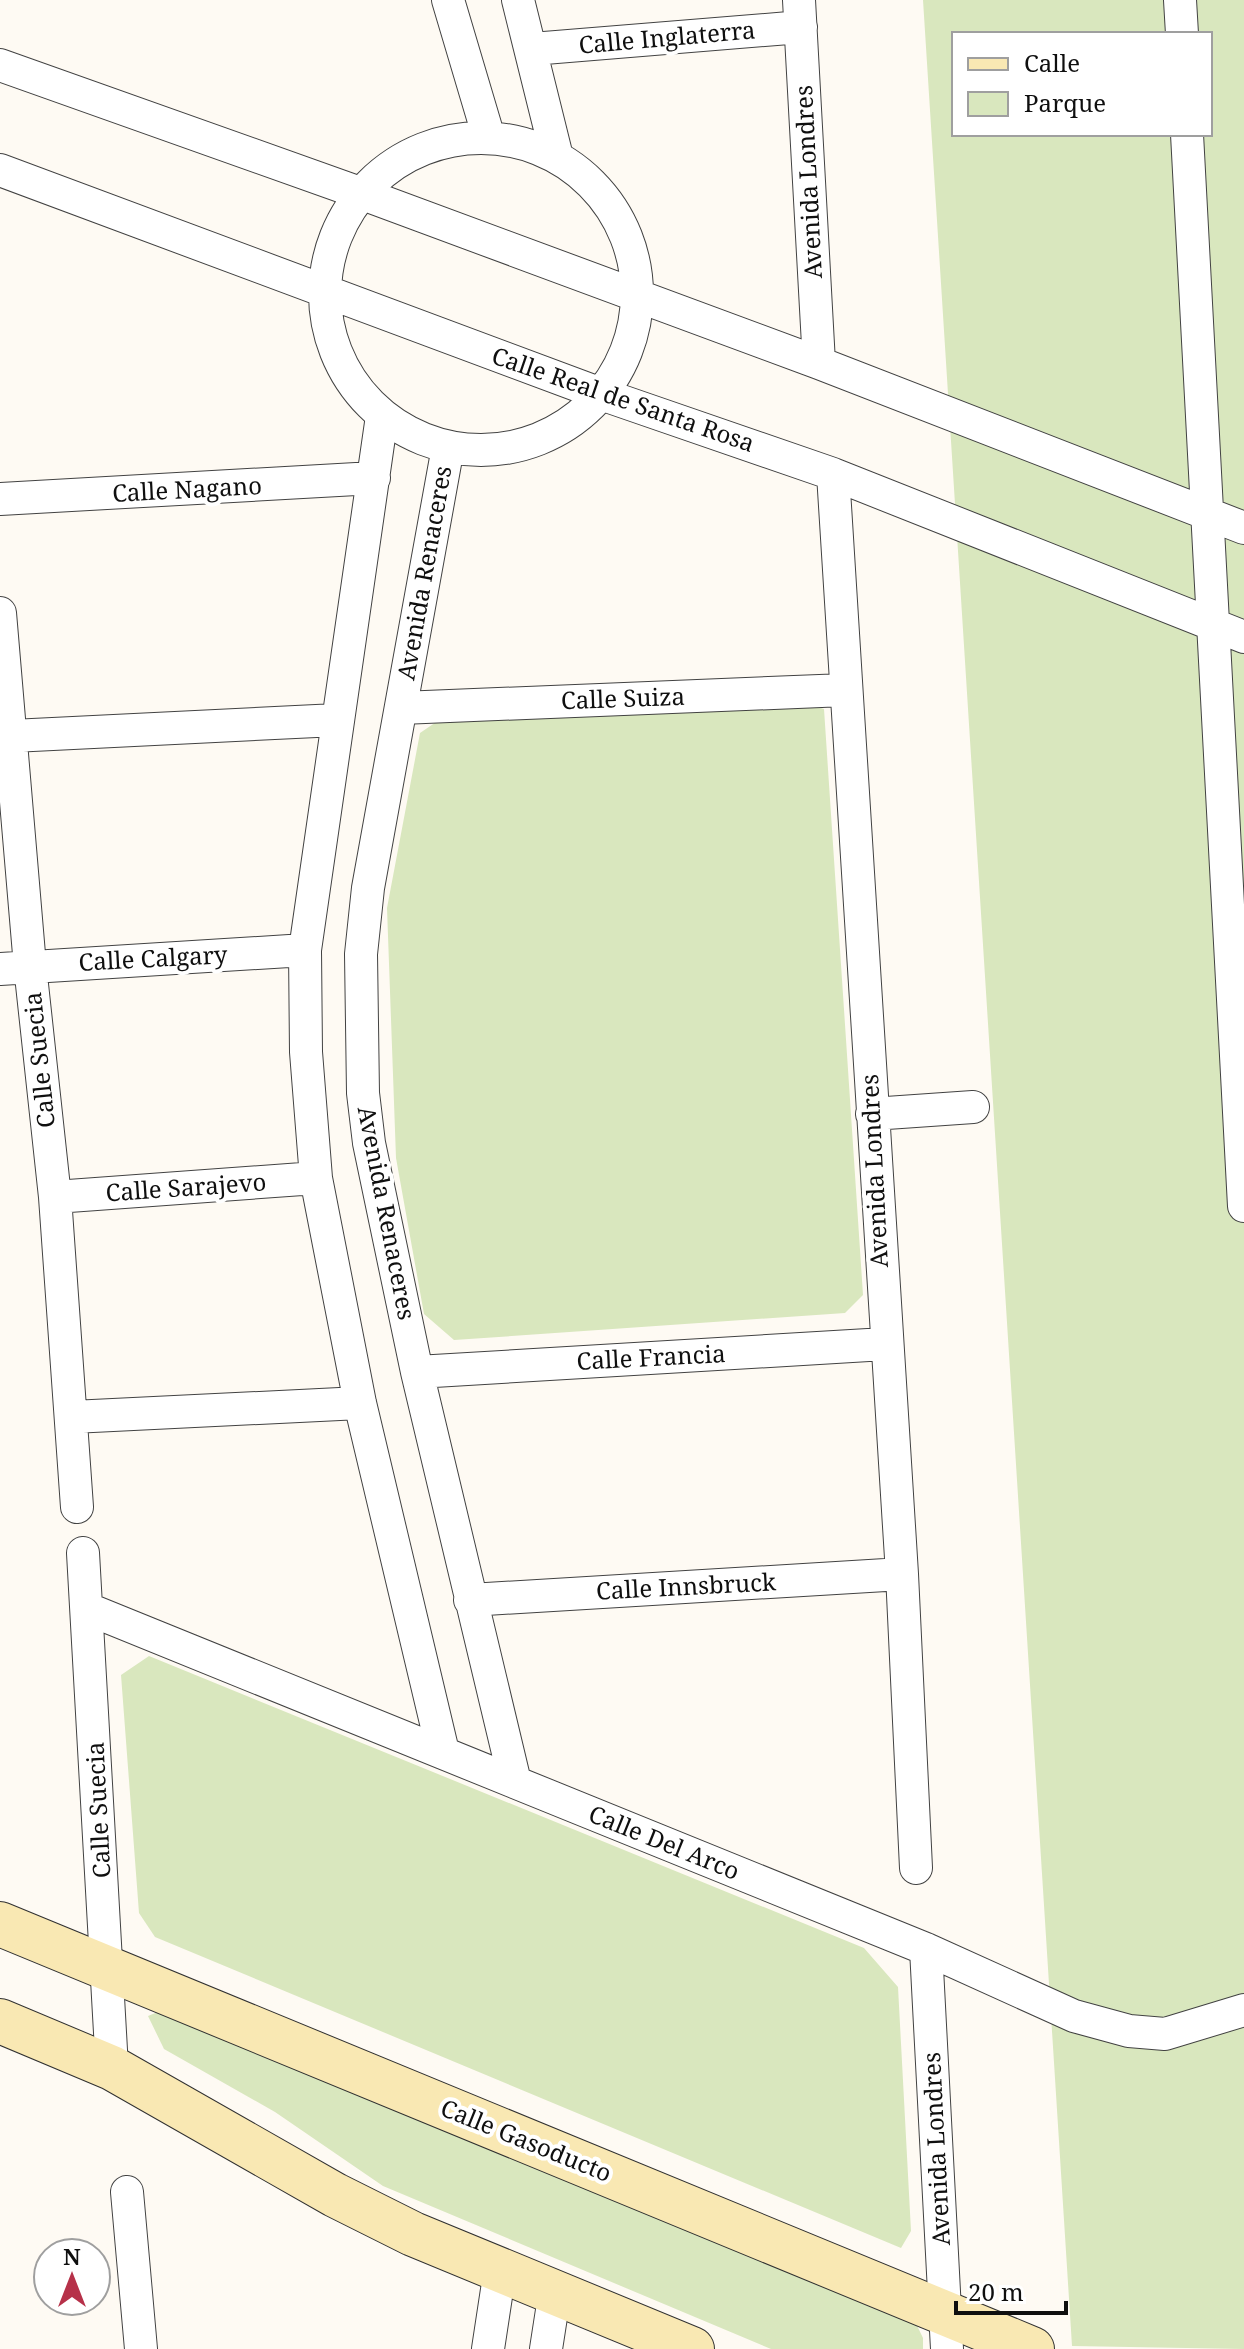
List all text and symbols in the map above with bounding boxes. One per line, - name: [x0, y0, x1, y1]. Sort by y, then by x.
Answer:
- street label: Calle Inglaterra: [577, 12, 757, 61]
- legend: [952, 32, 1212, 136]
- text: Calle: [1024, 46, 1080, 79]
- street label: Avenida Londres: [786, 84, 829, 280]
- text: Parque: [1024, 86, 1106, 119]
- street label: Calle Real de Santa Rosa: [488, 338, 759, 459]
- street label: Avenida Renaceres: [388, 463, 459, 682]
- street label: Calle Nagano: [111, 468, 263, 509]
- street label: Calle Suiza: [560, 679, 685, 716]
- street label: Calle Calgary: [78, 937, 229, 978]
- street label: Calle Suecia: [15, 991, 62, 1130]
- street label: Avenida Londres: [852, 1073, 895, 1269]
- street label: Avenida Renaceres: [351, 1103, 424, 1322]
- street label: Calle Sarajevo: [104, 1164, 267, 1209]
- street label: Calle Francia: [576, 1336, 726, 1377]
- street label: Calle Innsbruck: [595, 1564, 778, 1607]
- street label: Calle Suecia: [77, 1741, 118, 1879]
- street label: Calle Del Arco: [584, 1796, 745, 1887]
- street label: Avenida Londres: [914, 2051, 957, 2247]
- street label: Calle Gasoducto: [436, 2090, 617, 2189]
- north arrow: [32, 2237, 112, 2317]
- text: N: [63, 2241, 81, 2271]
- scale bar: [956, 2265, 1066, 2315]
- text: 20 m: [968, 2275, 1024, 2308]

